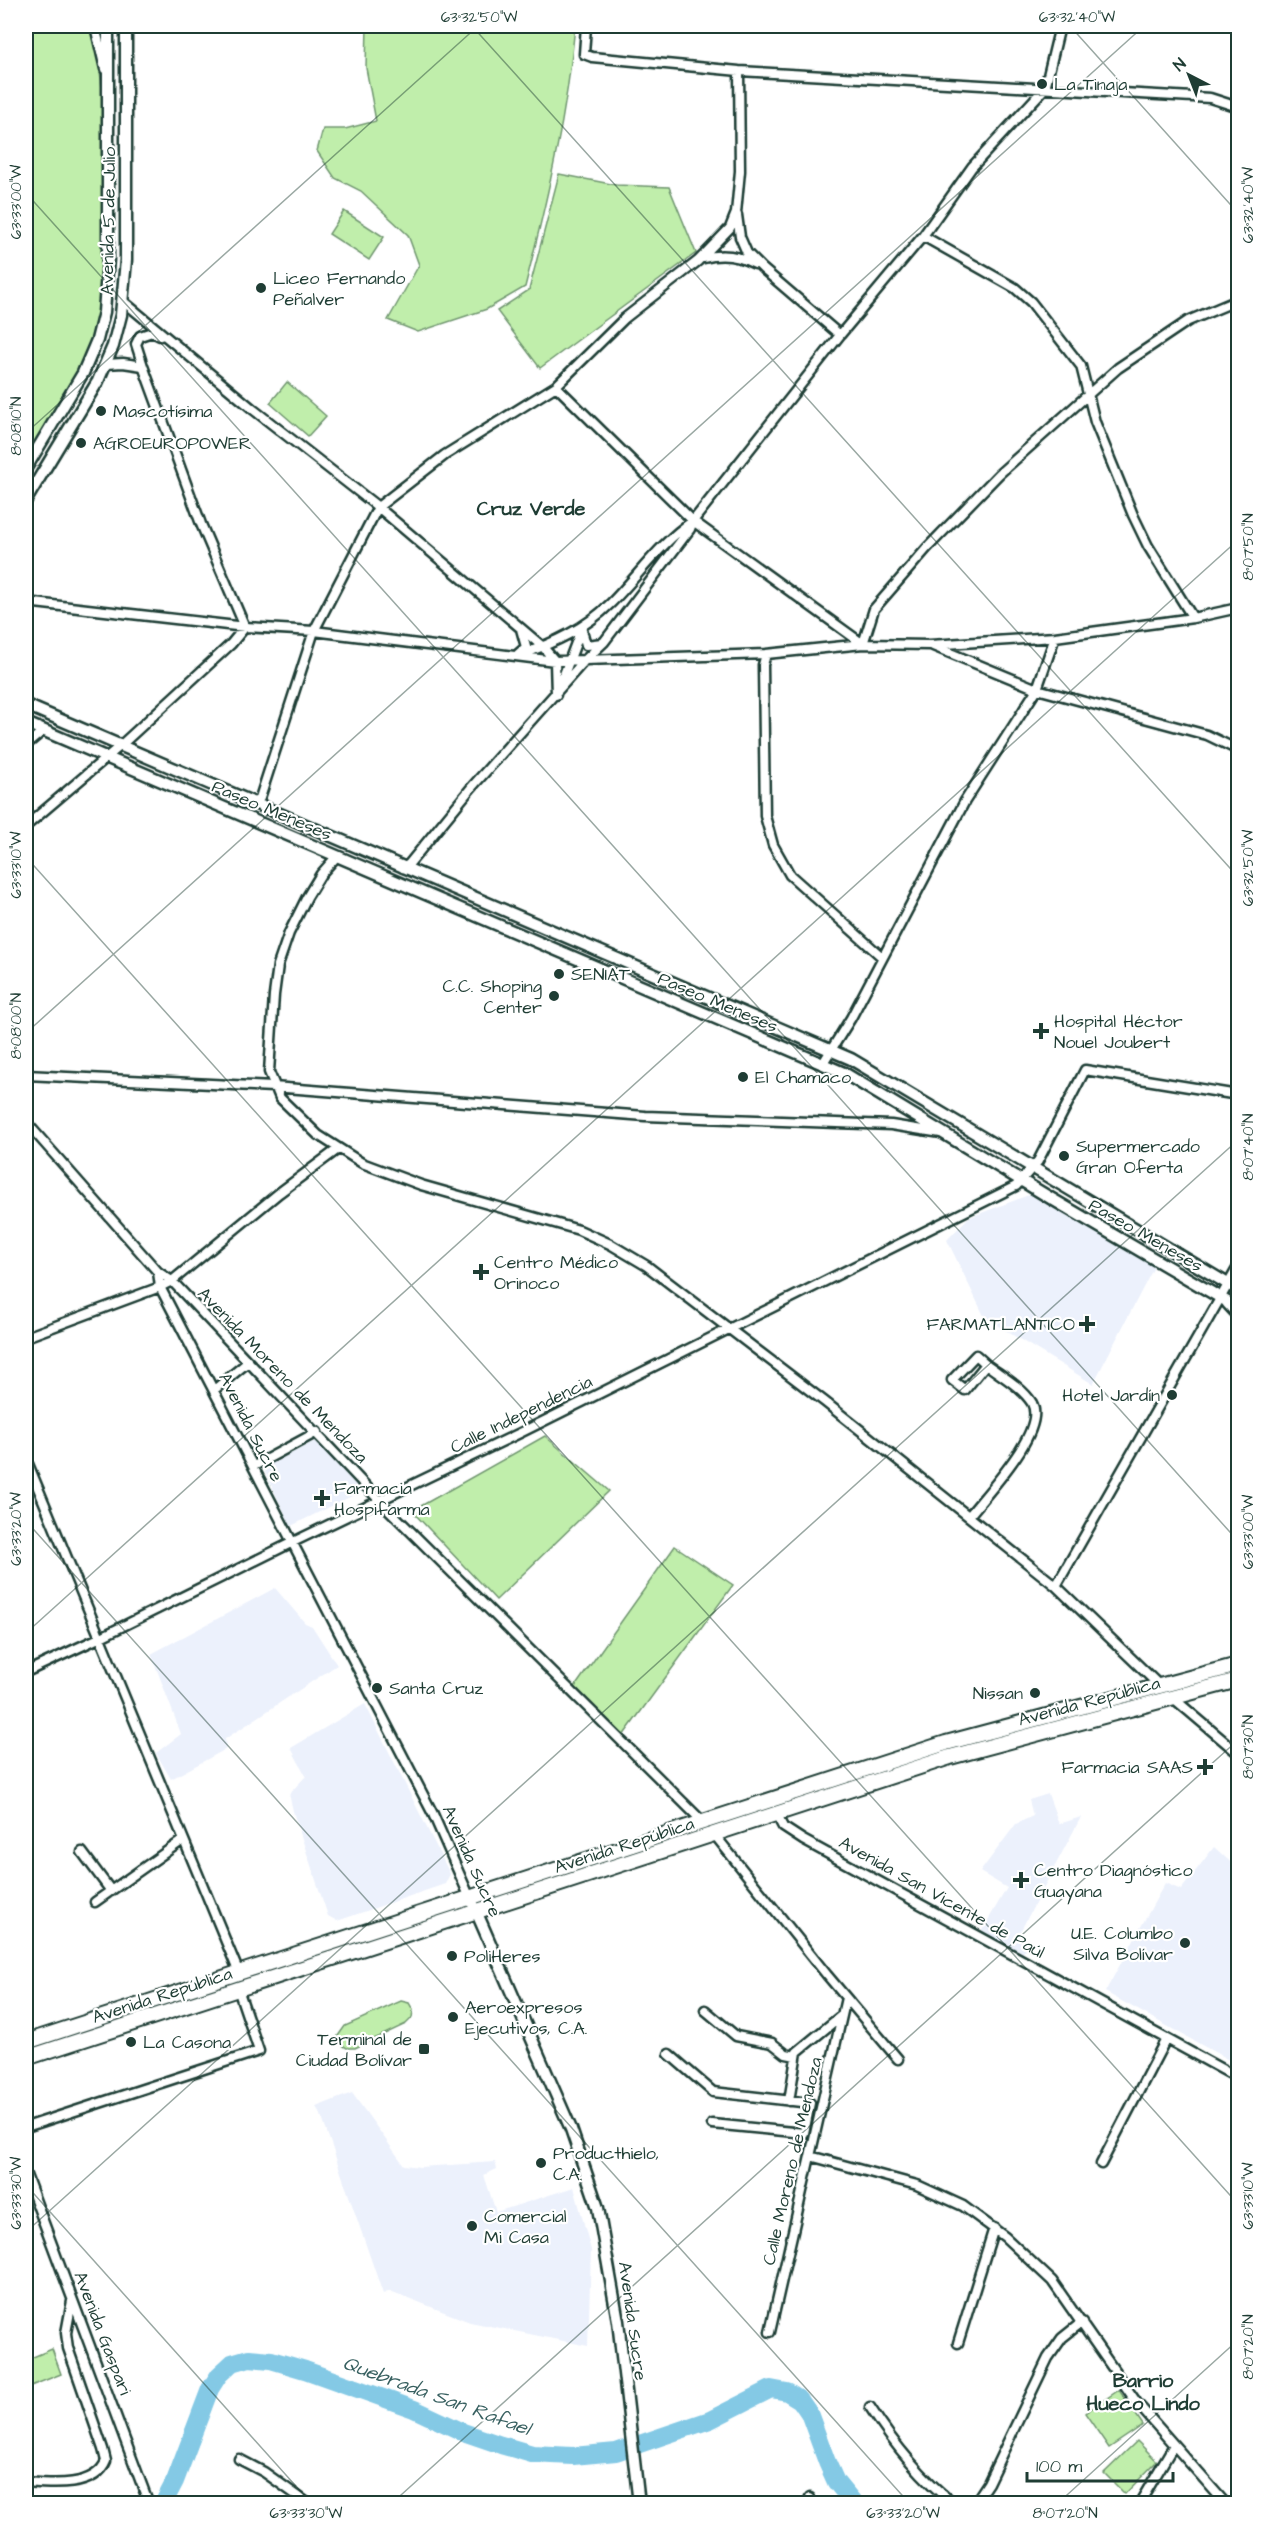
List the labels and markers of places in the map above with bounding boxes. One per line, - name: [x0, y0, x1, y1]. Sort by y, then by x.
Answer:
- place label: La Tinaja: [1054, 72, 1127, 97]
- marker: La Tinaja: [1035, 77, 1049, 91]
- place label: Liceo Fernando Peñalver: [273, 266, 405, 312]
- marker: Liceo Fernando Peñalver: [254, 281, 268, 295]
- place label: Mascotísima: [113, 399, 213, 424]
- marker: Mascotísima: [94, 404, 108, 418]
- place label: AGROEUROPOWER: [93, 431, 251, 456]
- marker: AGROEUROPOWER: [74, 436, 88, 450]
- place label: SENIAT: [571, 962, 631, 987]
- marker: SENIAT: [552, 967, 566, 981]
- place label: C.C. Shoping Center: [443, 974, 542, 1020]
- marker: C.C. Shoping Center: [547, 989, 561, 1003]
- place label: Hospital Héctor Nouel Joubert: [1054, 1009, 1183, 1055]
- marker: Hospital Héctor Nouel Joubert: [1032, 1022, 1050, 1040]
- place label: El Chamaco: [755, 1065, 851, 1090]
- marker: El Chamaco: [736, 1070, 750, 1084]
- place label: Supermercado Gran Oferta: [1076, 1134, 1200, 1180]
- marker: Supermercado Gran Oferta: [1057, 1149, 1071, 1163]
- place label: Centro Médico Orinoco: [494, 1250, 618, 1296]
- marker: Centro Médico Orinoco: [472, 1263, 490, 1281]
- place label: FARMATLANTICO: [927, 1312, 1075, 1337]
- marker: FARMATLANTICO: [1080, 1317, 1094, 1331]
- place label: Hotel Jardín: [1062, 1383, 1160, 1408]
- marker: Hotel Jardín: [1165, 1388, 1179, 1402]
- place label: Farmacia Hospifarma: [334, 1476, 430, 1522]
- marker: Farmacia Hospifarma: [315, 1491, 329, 1505]
- place label: Santa Cruz: [389, 1676, 483, 1701]
- marker: Santa Cruz: [370, 1681, 384, 1695]
- place label: Nissan: [973, 1681, 1023, 1706]
- marker: Nissan: [1028, 1686, 1042, 1700]
- place label: Farmacia SAAS: [1062, 1755, 1193, 1780]
- marker: Farmacia SAAS: [1198, 1760, 1212, 1774]
- place label: Centro Diagnóstico Guayana: [1034, 1858, 1193, 1905]
- marker: Centro Diagnóstico Guayana: [1012, 1871, 1030, 1889]
- place label: U.E. Columbo Silva Bolívar: [1071, 1921, 1173, 1967]
- marker: U.E. Columbo Silva Bolívar: [1178, 1936, 1192, 1950]
- place label: PoliHeres: [464, 1944, 541, 1969]
- marker: PoliHeres: [445, 1949, 459, 1963]
- place label: Aeroexpresos Ejecutivos, C.A.: [465, 1995, 587, 2041]
- marker: Aeroexpresos Ejecutivos, C.A.: [446, 2010, 460, 2024]
- place label: Terminal de Ciudad Bolívar: [296, 2027, 412, 2073]
- place label: La Casona: [143, 2030, 231, 2055]
- marker: La Casona: [124, 2035, 138, 2049]
- marker: Terminal de Ciudad Bolívar: [417, 2042, 431, 2056]
- place label: Producthielo, C.A.: [553, 2141, 659, 2187]
- marker: Producthielo, C.A.: [534, 2156, 548, 2170]
- place label: Comercial Mi Casa: [484, 2204, 567, 2250]
- marker: Comercial Mi Casa: [465, 2219, 479, 2233]

